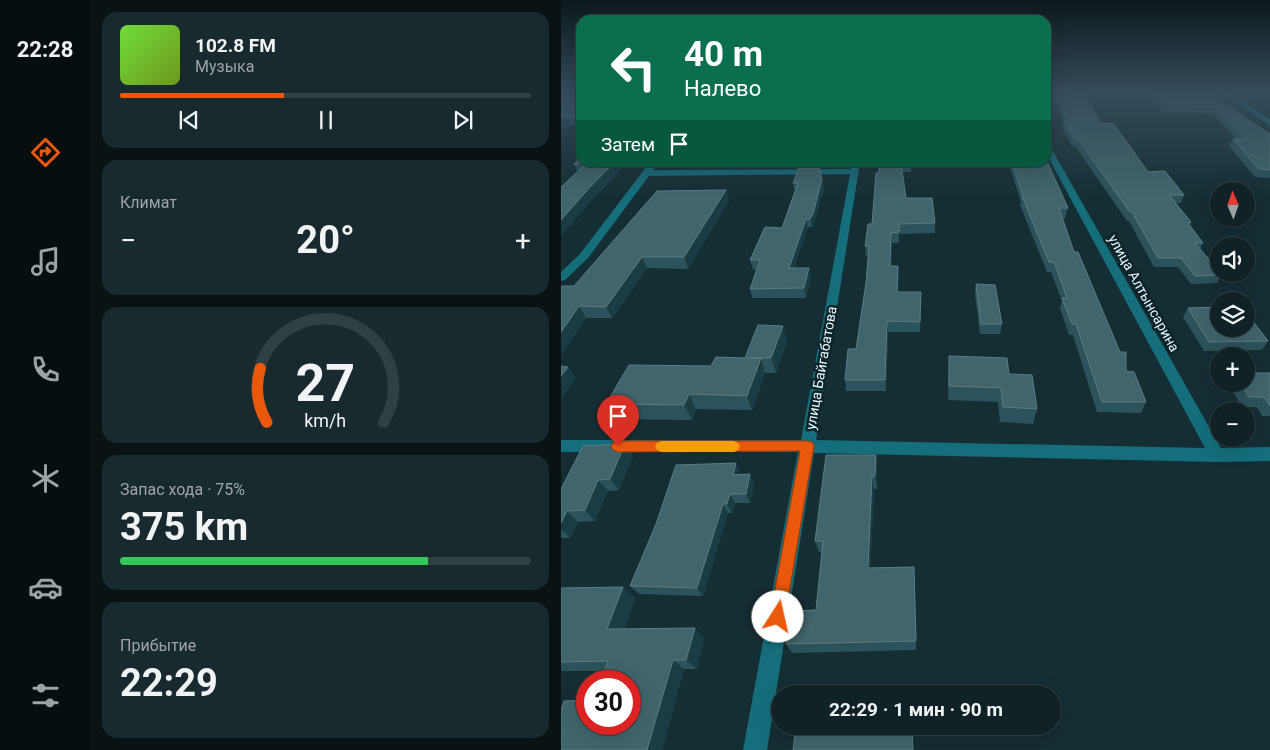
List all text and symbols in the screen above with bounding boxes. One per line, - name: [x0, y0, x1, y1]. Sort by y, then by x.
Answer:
- text: 102.8 FM: [195, 34, 276, 57]
- text: 40 m: [684, 34, 763, 75]
- icon: left: [601, 35, 666, 100]
- text: 22:28: [17, 37, 73, 62]
- text: Музыка: [195, 57, 254, 76]
- text: Налево: [684, 76, 761, 101]
- icon: previous: [175, 106, 203, 134]
- icon: pause: [312, 106, 340, 134]
- icon: next: [449, 106, 477, 134]
- icon: arrive: [665, 130, 693, 158]
- text: Затем: [601, 133, 655, 156]
- icon: directions: [28, 135, 63, 170]
- north arrow: [1210, 182, 1255, 228]
- map controls: [1210, 182, 1255, 447]
- text: Климат: [120, 193, 177, 212]
- text: 20°: [296, 218, 355, 262]
- text: −: [120, 224, 136, 257]
- text: +: [515, 224, 531, 257]
- street label: улица Алтынсарина: [1105, 232, 1183, 354]
- button: sound: [1210, 237, 1255, 282]
- icon: music: [28, 244, 63, 279]
- button: layers: [1210, 292, 1255, 337]
- street label: улица Байгабатова: [802, 305, 840, 431]
- button: +: [1210, 347, 1255, 392]
- icon: phone: [28, 352, 63, 387]
- text: 27: [296, 353, 355, 414]
- pin: [597, 395, 639, 446]
- icon: arrive: [604, 402, 632, 430]
- button: −: [1210, 402, 1255, 447]
- text: km/h: [305, 410, 346, 431]
- icon: climate: [28, 461, 63, 496]
- text: Запас хода · 75%: [120, 480, 245, 499]
- text: 375 km: [120, 505, 248, 549]
- icon: car: [28, 570, 63, 605]
- position arrow: [751, 590, 803, 642]
- text: Прибытие: [120, 636, 196, 655]
- text: 22:29: [120, 661, 218, 705]
- speed limit sign: 30: [576, 670, 641, 735]
- icon: filters: [28, 678, 63, 713]
- text: 22:29 · 1 мин · 90 m: [829, 698, 1003, 721]

